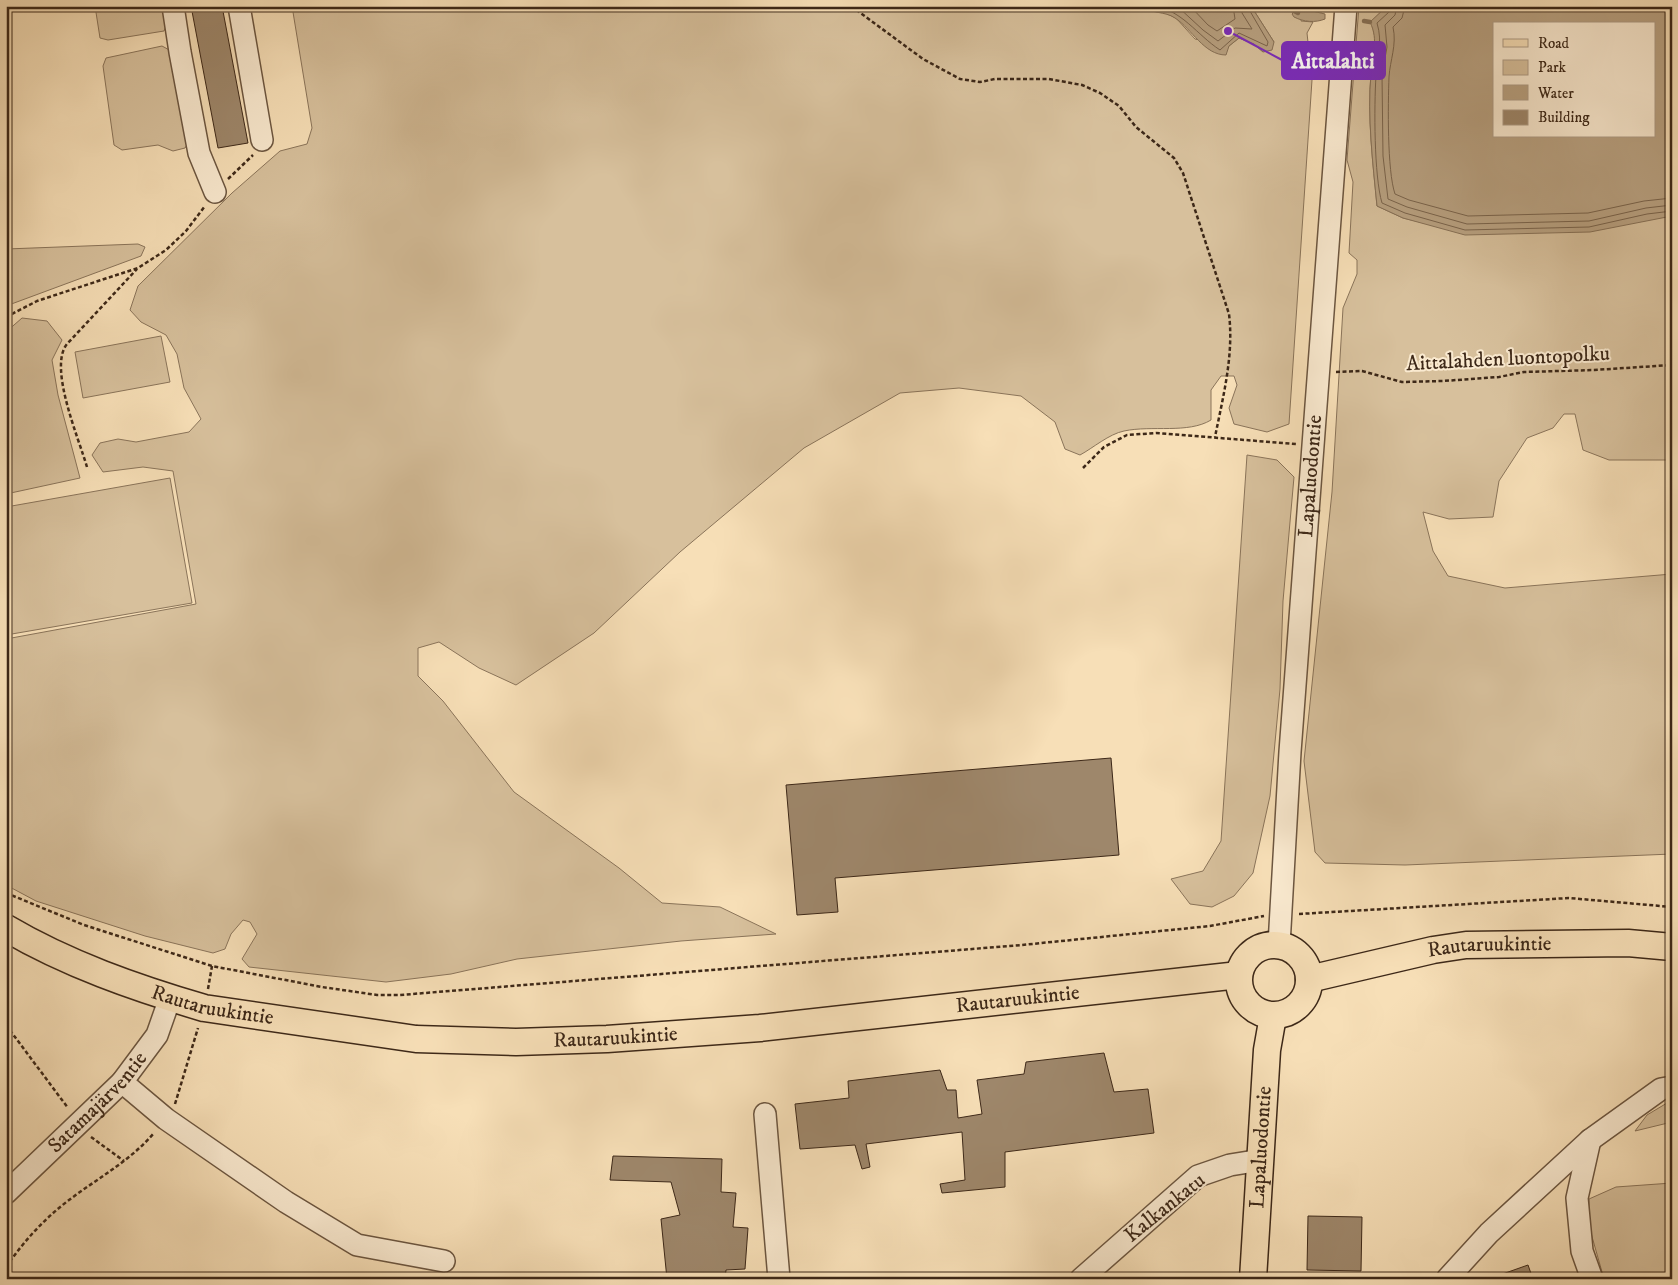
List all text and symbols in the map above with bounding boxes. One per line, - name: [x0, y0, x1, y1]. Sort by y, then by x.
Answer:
- legend: [1493, 22, 1656, 138]
- text: Road: [1538, 34, 1570, 53]
- callout: Aittalahti: [1282, 42, 1385, 79]
- text: Aittalahti: [1290, 48, 1375, 75]
- text: Park: [1538, 58, 1567, 77]
- text: Water: [1537, 84, 1574, 103]
- text: Building: [1538, 108, 1590, 127]
- street label: Aittalahden luontopolku: [1406, 341, 1610, 377]
- street label: Lapaluodontie: [1293, 414, 1328, 538]
- street label: Rautaruukintie: [1426, 931, 1552, 964]
- street label: Rautaruukintie: [148, 980, 276, 1031]
- street label: Rautaruukintie: [954, 980, 1081, 1019]
- street label: Rautaruukintie: [553, 1021, 679, 1054]
- street label: Satamajärventie: [43, 1046, 153, 1159]
- street label: Lapaluodontie: [1244, 1085, 1278, 1209]
- street label: Kalkankatu: [1119, 1168, 1211, 1248]

